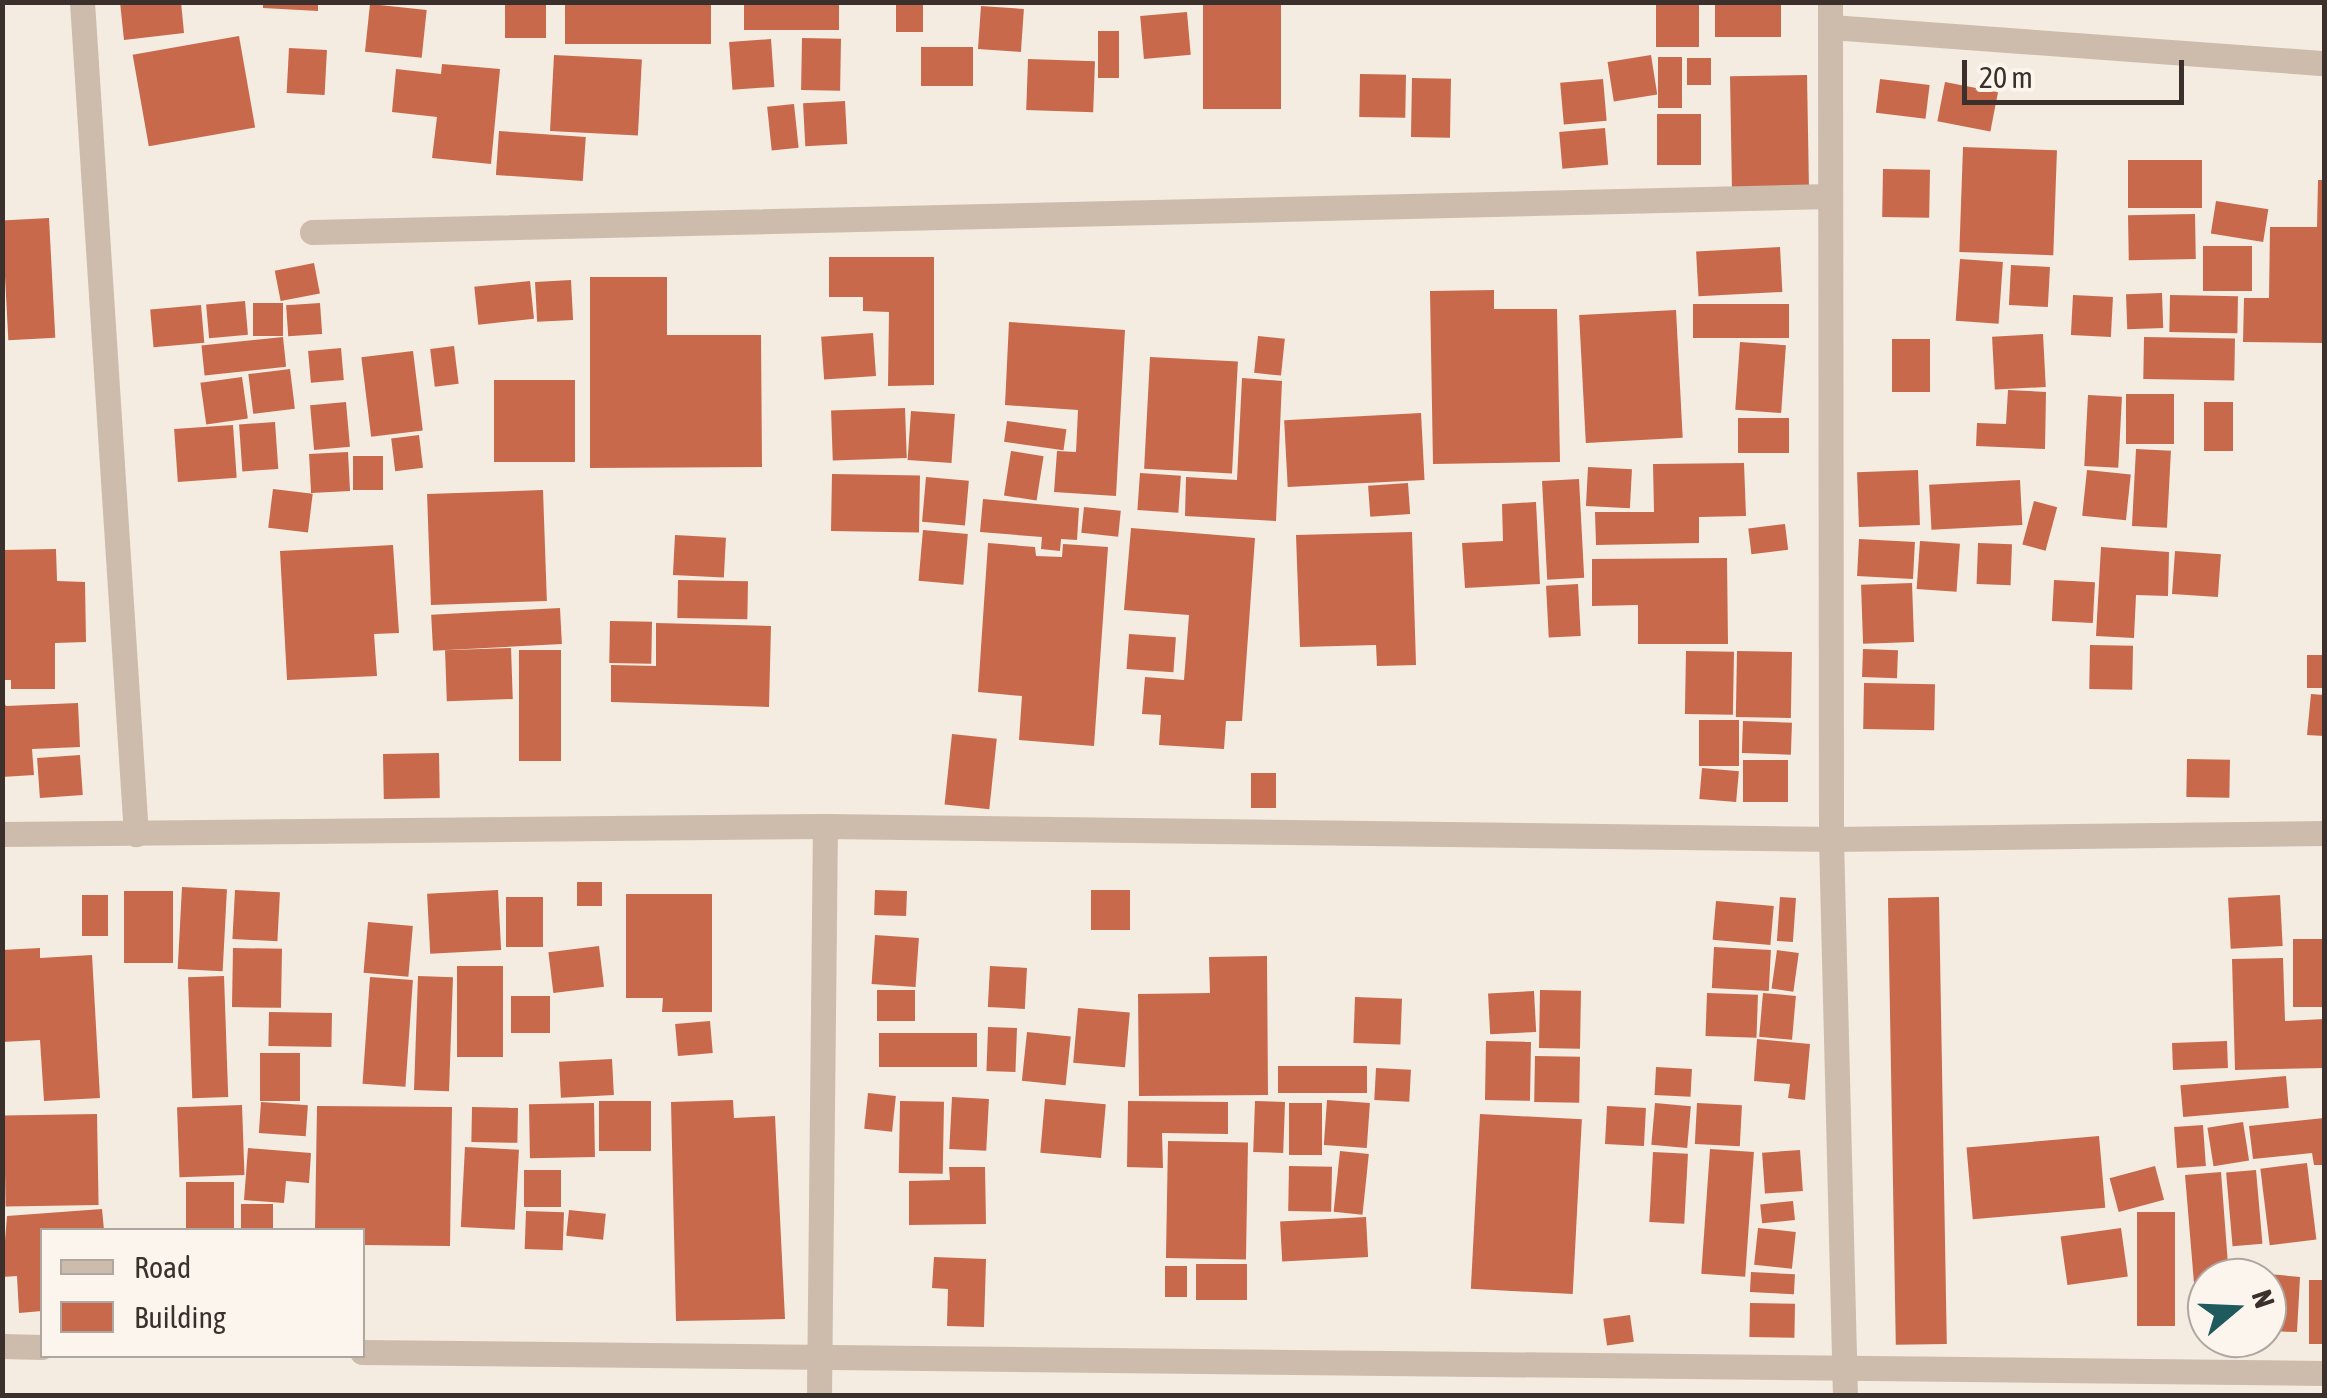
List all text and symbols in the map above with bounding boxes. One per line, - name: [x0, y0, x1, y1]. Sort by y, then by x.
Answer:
- scale bar: [1967, 40, 2190, 102]
- text: 20 m: [1979, 60, 2033, 94]
- legend: [40, 1228, 365, 1358]
- text: Road: [134, 1250, 191, 1284]
- north arrow: [2187, 1258, 2287, 1358]
- text: N: [2246, 1286, 2281, 1312]
- text: Building: [134, 1300, 226, 1334]

